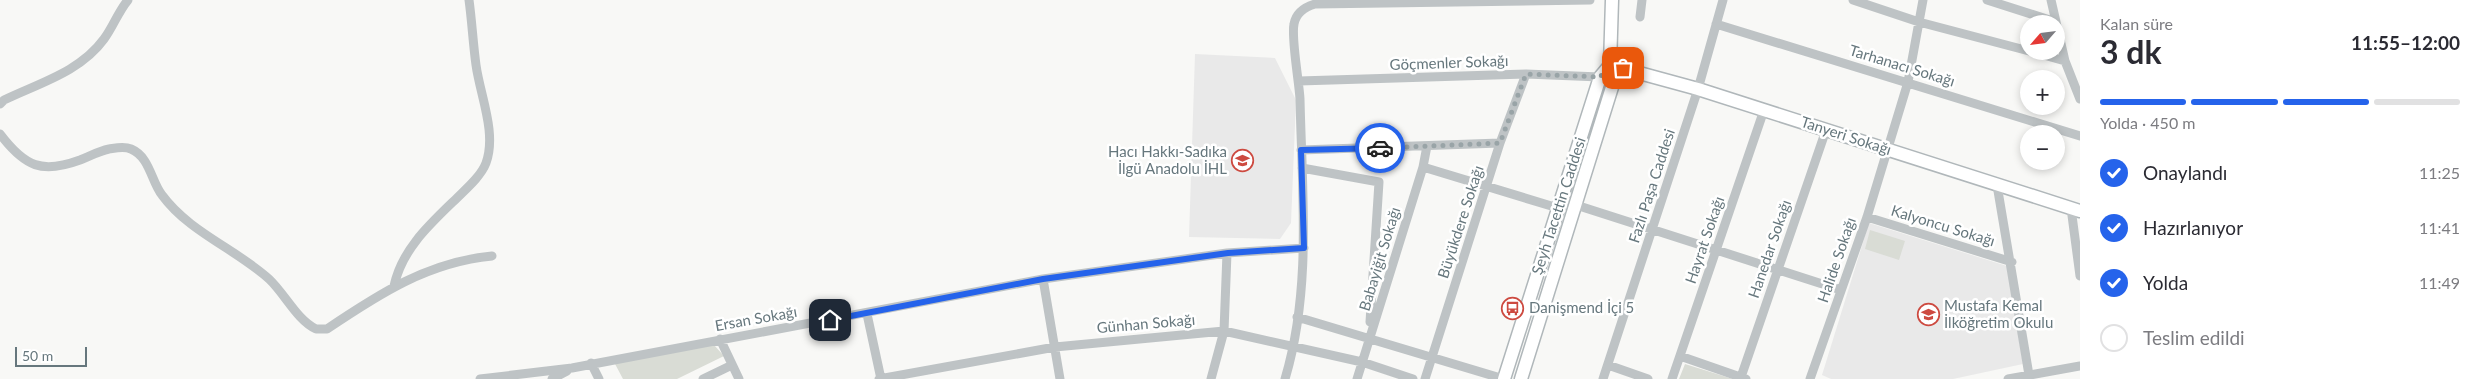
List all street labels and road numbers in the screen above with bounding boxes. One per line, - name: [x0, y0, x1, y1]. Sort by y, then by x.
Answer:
- street label: Tarhanacı Sokağı: [1847, 40, 1957, 90]
- street label: Göçmenler Sokağı: [1389, 51, 1509, 73]
- street label: Tanyeri Sokağı: [1799, 112, 1894, 158]
- street label: Fazlı Paşa Caddesi: [1624, 126, 1678, 245]
- street label: Şeyh Tacettin Caddesi: [1527, 135, 1589, 277]
- street label: Büyükdere Sokağı: [1433, 163, 1487, 280]
- street label: Hayrat Sokağı: [1681, 194, 1727, 286]
- street label: Hanedar Sokağı: [1744, 197, 1794, 300]
- street label: Kalyoncu Sokağı: [1889, 201, 1997, 249]
- street label: Babayiğit Sokağı: [1355, 205, 1403, 313]
- street label: Halide Sokağı: [1813, 215, 1859, 305]
- street label: Ersan Sokağı: [713, 302, 798, 334]
- street label: Günhan Sokağı: [1096, 310, 1196, 336]

